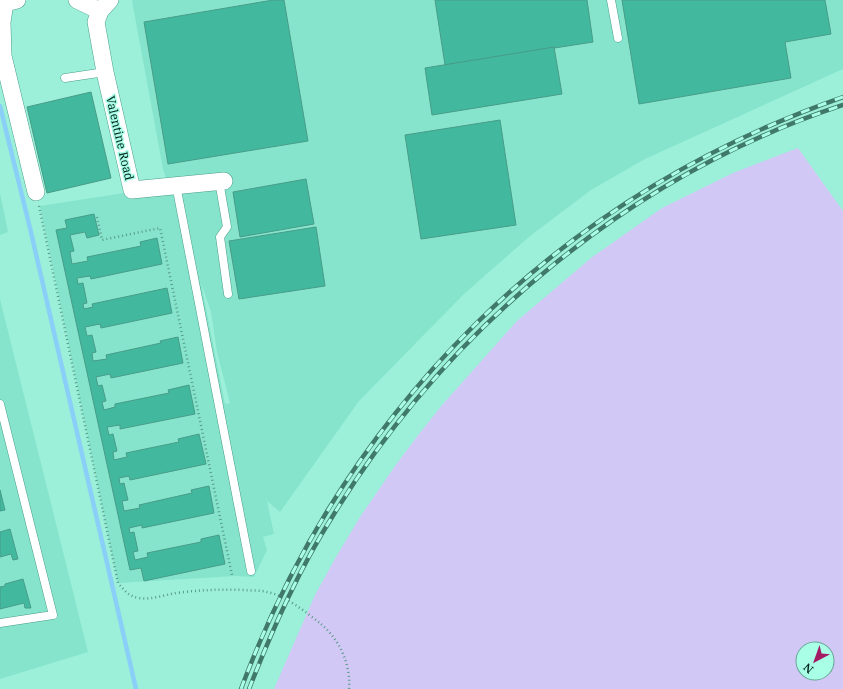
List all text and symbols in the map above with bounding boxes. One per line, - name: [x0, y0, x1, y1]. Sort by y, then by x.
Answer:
- street label: Valentine Road: [102, 94, 138, 183]
- north arrow: [795, 641, 835, 681]
- text: N: [800, 660, 816, 677]

